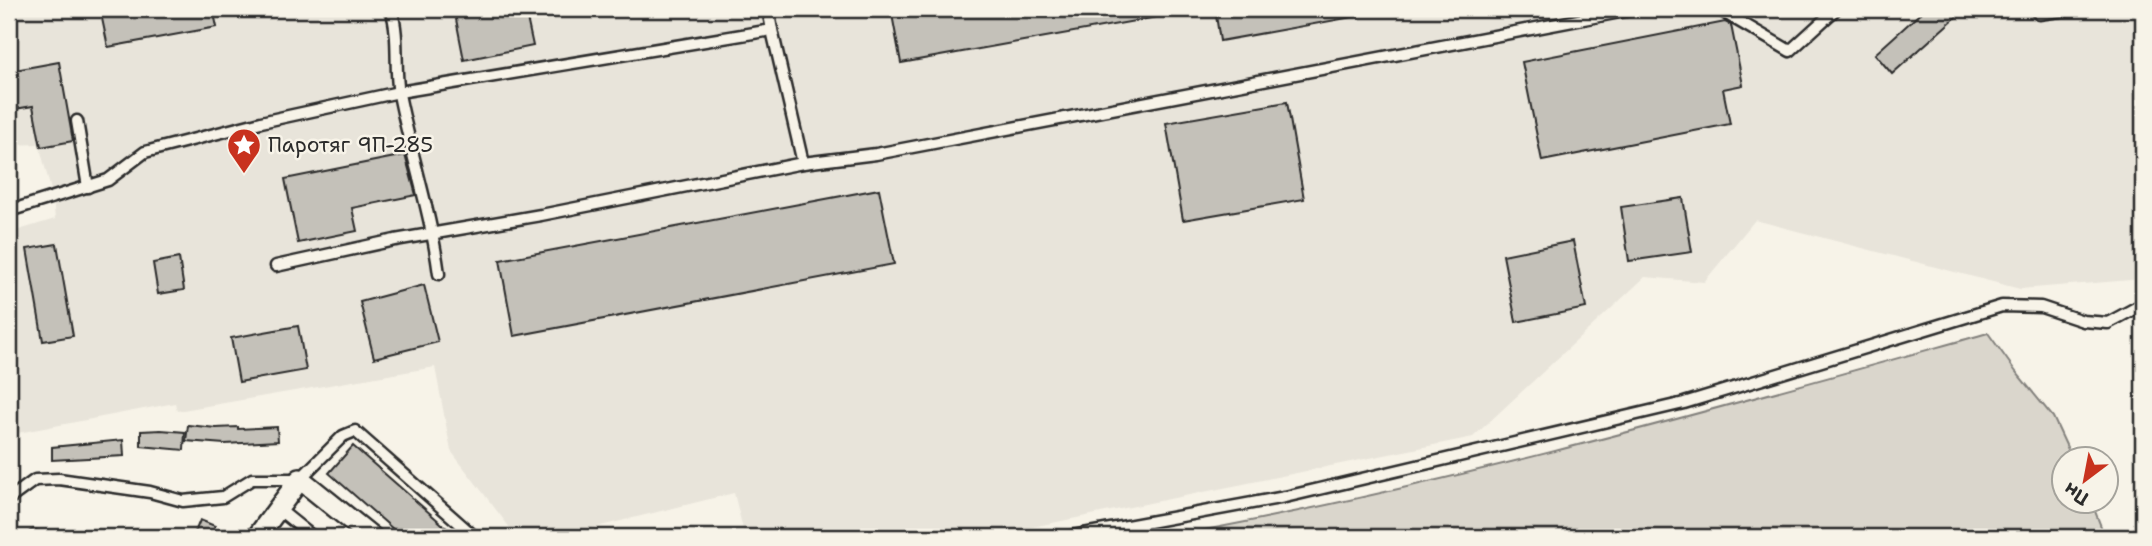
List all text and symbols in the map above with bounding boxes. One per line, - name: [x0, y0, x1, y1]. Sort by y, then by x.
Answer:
- place icon: Паротяг 9П-285: [225, 126, 263, 175]
- place label: Паротяг 9П-285: [268, 131, 433, 159]
- north arrow: [2050, 444, 2120, 514]
- text: Пн: [2059, 477, 2094, 511]

